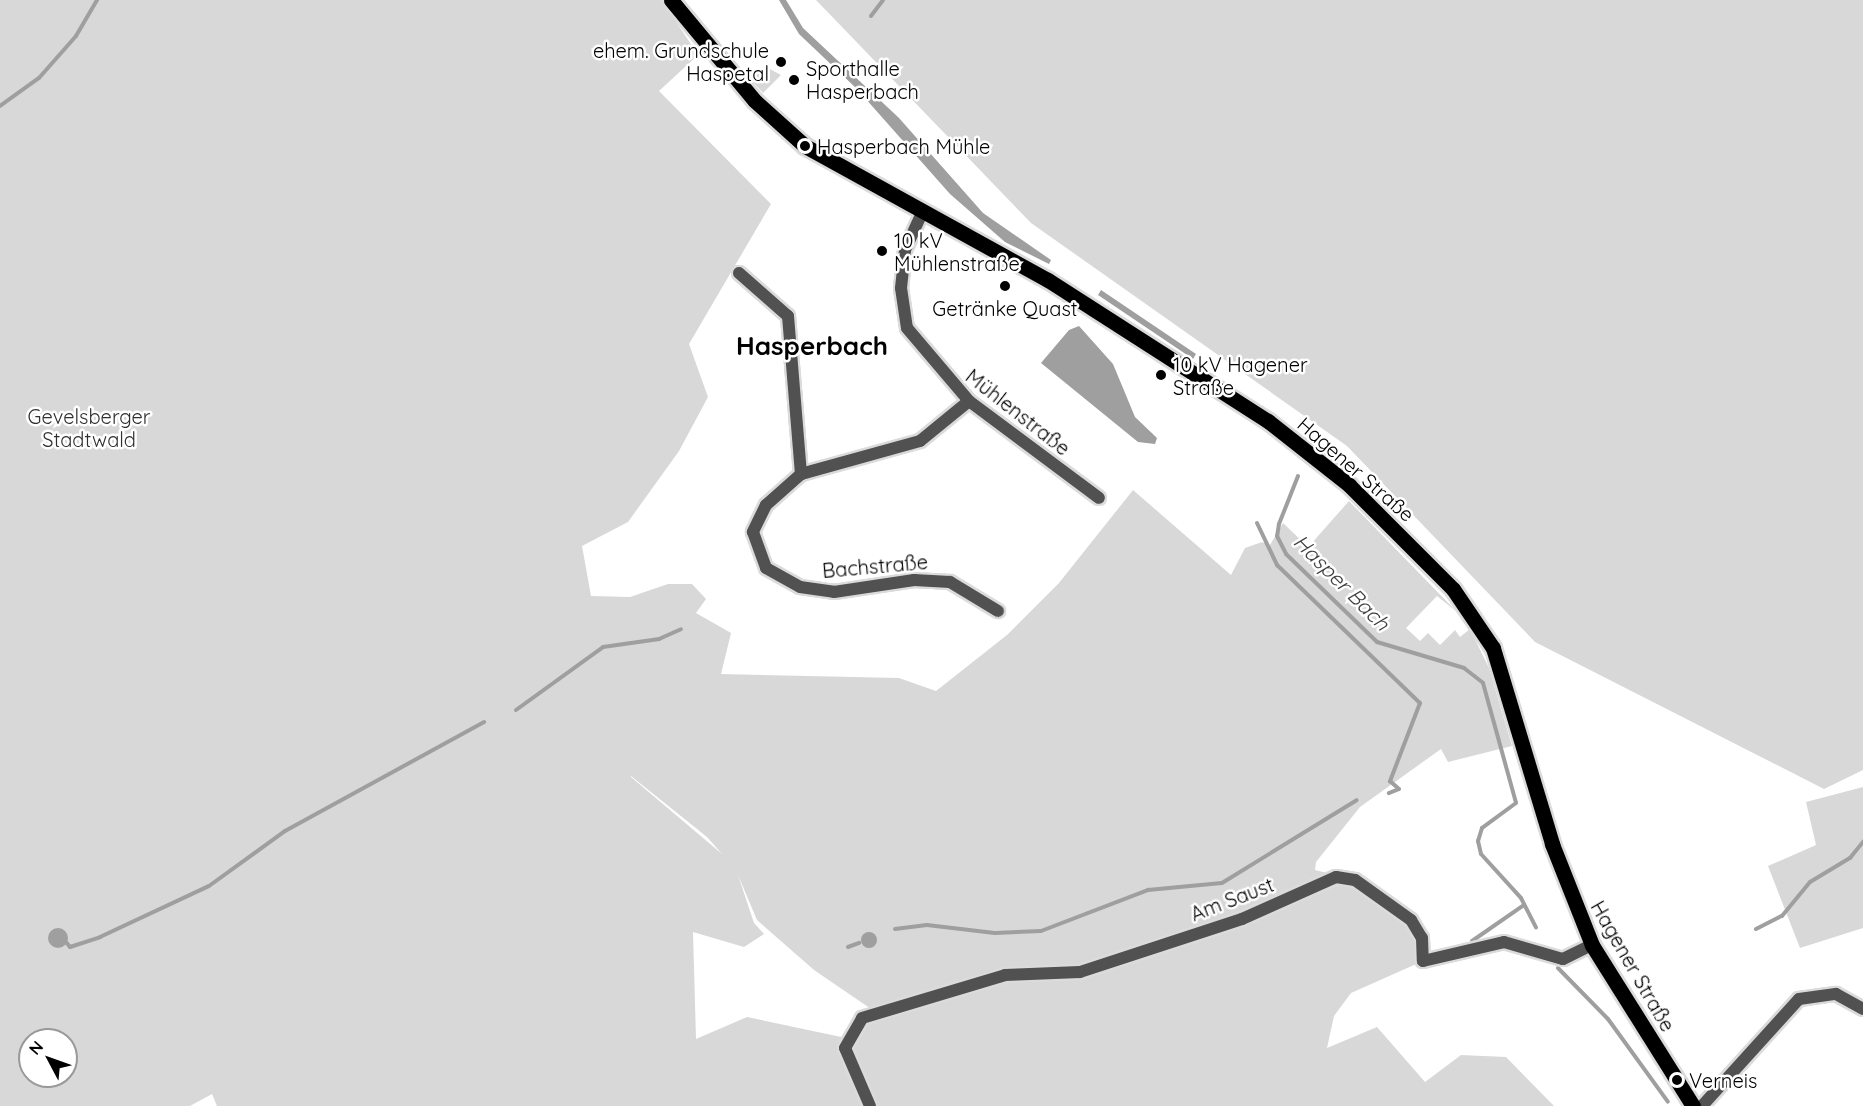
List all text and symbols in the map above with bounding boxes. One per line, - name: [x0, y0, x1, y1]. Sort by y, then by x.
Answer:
- place label: ehem. Grundschule Haspetal: [593, 39, 769, 86]
- marker: ehem. Grundschule Haspetal: [774, 55, 788, 69]
- place label: Sporthalle Hasperbach: [806, 56, 919, 103]
- marker: Sporthalle Hasperbach: [787, 73, 801, 87]
- place label: Hasperbach Mühle: [817, 134, 990, 158]
- marker: Hasperbach Mühle: [798, 139, 812, 153]
- place label: 10 kV Mühlenstraße: [894, 228, 1020, 275]
- marker: 10 kV Mühlenstraße: [875, 244, 889, 258]
- marker: Getränke Quast: [998, 279, 1012, 293]
- place label: Getränke Quast: [932, 296, 1078, 320]
- district label: Hasperbach: [736, 330, 888, 362]
- place label: 10 kV Hagener Straße: [1173, 352, 1308, 399]
- street label: Mühlenstraße: [961, 364, 1075, 460]
- marker: 10 kV Hagener Straße: [1154, 368, 1168, 382]
- park label: Gevelsberger Stadtwald: [28, 404, 150, 451]
- street label: Hagener Straße: [1293, 412, 1419, 526]
- water label: Hasper Bach: [1289, 529, 1395, 635]
- street label: Bachstraße: [821, 549, 929, 583]
- street label: Am Saust: [1187, 872, 1277, 926]
- street label: Hagener Straße: [1586, 896, 1680, 1036]
- north arrow: [18, 1028, 78, 1088]
- text: N: [25, 1037, 47, 1059]
- place label: Verneis: [1689, 1068, 1757, 1092]
- marker: Verneis: [1670, 1073, 1684, 1087]

